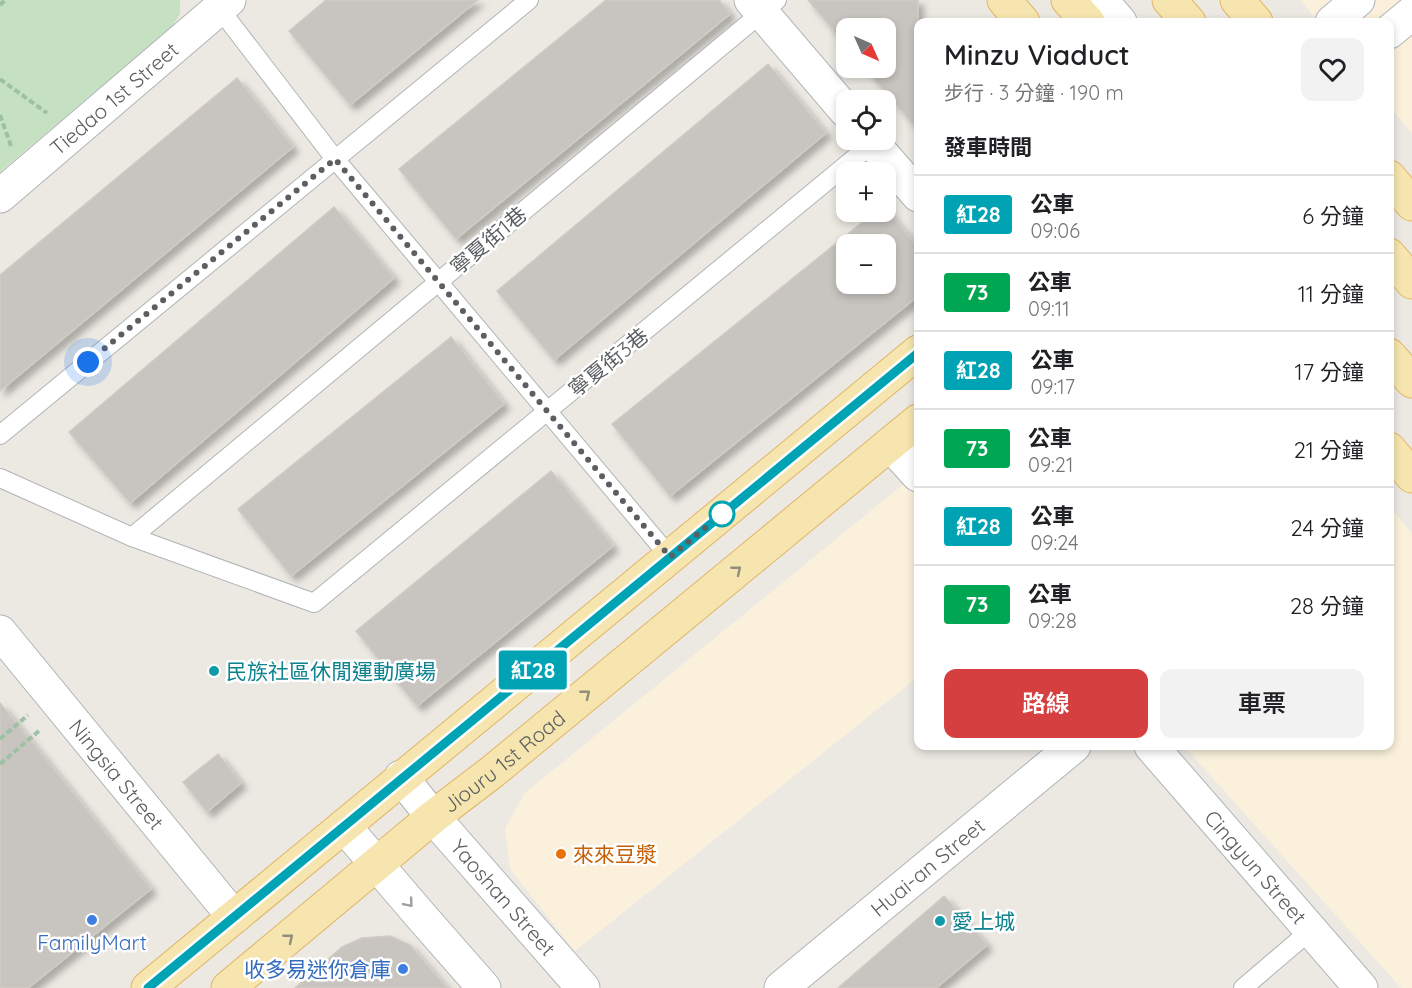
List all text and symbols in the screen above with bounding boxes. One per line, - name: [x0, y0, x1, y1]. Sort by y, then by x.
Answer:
- north arrow: [836, 18, 896, 78]
- map controls: [836, 18, 896, 294]
- street label: Tiedao 1st Street: [44, 36, 184, 161]
- text: Minzu Viaduct: [944, 37, 1130, 72]
- button: heart: [1301, 38, 1364, 101]
- text: 步行 · 3 分鐘 · 190 m: [944, 80, 1124, 105]
- button: locate: [836, 90, 896, 150]
- text: 發車時間: [944, 133, 1032, 161]
- button: +: [836, 162, 896, 222]
- text: 公車: [1030, 190, 1074, 218]
- street label: 寧夏街1巷: [444, 201, 532, 279]
- text: 紅28: [956, 201, 1000, 227]
- text: 6 分鐘: [1302, 202, 1364, 230]
- text: 09:06: [1030, 218, 1080, 243]
- button: −: [836, 234, 896, 294]
- text: 公車: [1028, 268, 1072, 296]
- text: 73: [966, 279, 988, 305]
- text: 11 分鐘: [1298, 280, 1364, 308]
- text: 09:11: [1028, 296, 1070, 321]
- street label: 寧夏街3巷: [563, 322, 653, 402]
- text: 公車: [1030, 346, 1074, 374]
- your location: [73, 347, 103, 377]
- text: 紅28: [956, 357, 1000, 383]
- text: 17 分鐘: [1295, 358, 1364, 386]
- text: 09:17: [1030, 374, 1075, 399]
- text: 公車: [1028, 424, 1072, 452]
- text: 73: [966, 435, 988, 461]
- text: 21 分鐘: [1294, 436, 1364, 464]
- text: 09:21: [1028, 452, 1073, 477]
- unlabelled marker: [709, 501, 735, 527]
- text: 公車: [1030, 502, 1074, 530]
- text: 紅28: [956, 513, 1000, 539]
- text: 24 分鐘: [1291, 514, 1364, 542]
- text: 09:24: [1030, 530, 1079, 555]
- one-way arrow: [730, 567, 741, 578]
- text: 公車: [1028, 580, 1072, 608]
- text: 73: [966, 591, 988, 617]
- text: 28 分鐘: [1290, 592, 1364, 620]
- text: 09:28: [1028, 608, 1077, 633]
- line badge: 紅28: [498, 650, 568, 690]
- text: 紅28: [511, 657, 555, 683]
- place label: 民族社區休閒運動廣場: [226, 658, 436, 684]
- marker: 民族社區休閒運動廣場: [207, 664, 221, 678]
- button: 路線: [944, 669, 1148, 738]
- button: 車票: [1160, 669, 1364, 738]
- one-way arrow: [579, 690, 590, 701]
- street label: Jiouru 1st Road: [437, 704, 570, 818]
- street label: Ningsia Street: [64, 714, 170, 835]
- street label: Cingyun Street: [1199, 804, 1312, 929]
- street label: Huai-an Street: [865, 812, 990, 922]
- street label: Yaoshan Street: [445, 834, 561, 961]
- place label: 來來豆漿: [573, 841, 657, 867]
- marker: 來來豆漿: [554, 847, 568, 861]
- one-way arrow: [402, 896, 413, 907]
- place label: 愛上城: [952, 908, 1015, 934]
- marker: FamilyMart: [85, 913, 99, 927]
- marker: 愛上城: [933, 914, 947, 928]
- place label: FamilyMart: [37, 929, 147, 955]
- one-way arrow: [282, 934, 293, 945]
- place label: 收多易迷你倉庫: [244, 956, 391, 982]
- marker: 收多易迷你倉庫: [396, 962, 410, 976]

